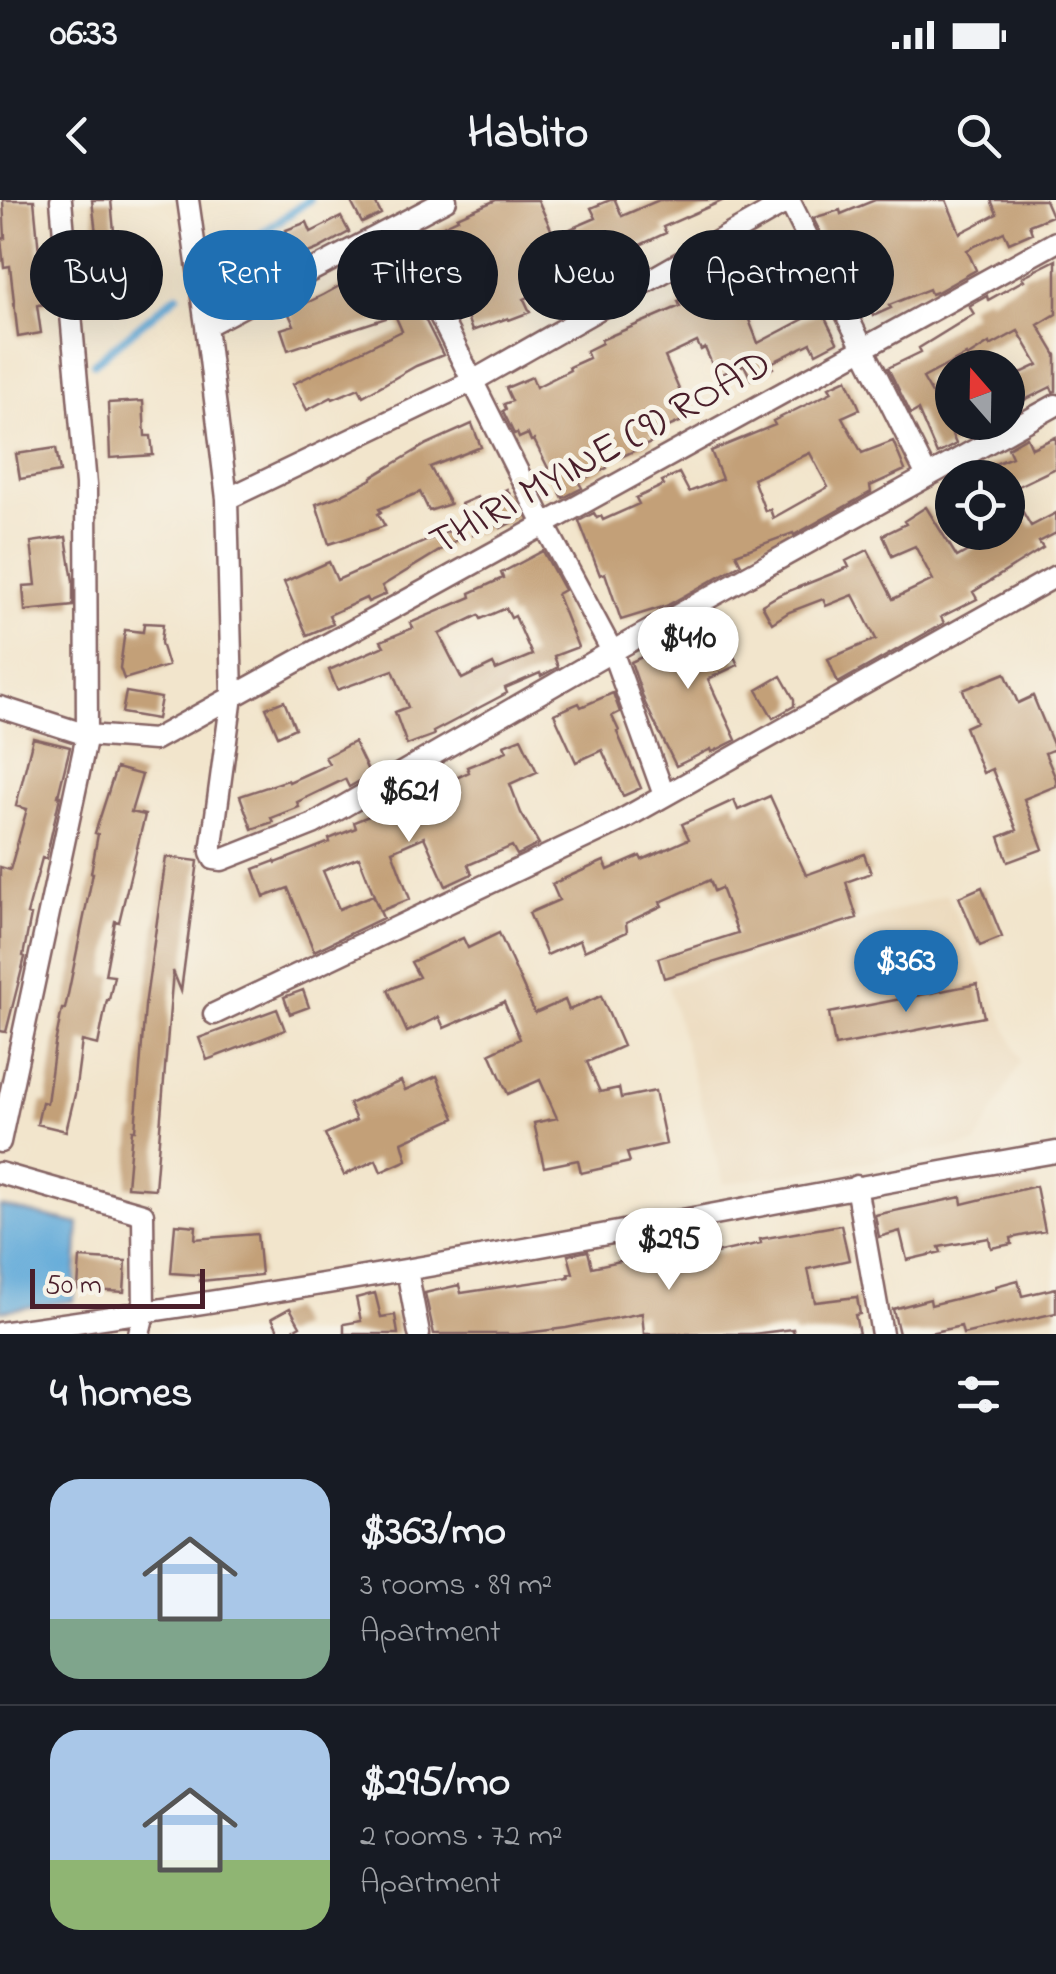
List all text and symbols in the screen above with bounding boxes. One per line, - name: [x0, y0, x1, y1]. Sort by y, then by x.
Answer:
- text: 06:33: [50, 7, 118, 63]
- text: Habito: [468, 102, 588, 168]
- icon: back: [50, 108, 105, 163]
- icon: search: [951, 108, 1006, 163]
- chip: Buy: [30, 230, 163, 320]
- chip: Rent: [183, 230, 317, 320]
- chip: Filters: [337, 230, 498, 320]
- chip: New: [518, 230, 650, 320]
- chip: Apartment: [670, 230, 894, 320]
- street label: THIRI MYINE (9) ROAD: [419, 335, 783, 573]
- north arrow: [935, 350, 1025, 440]
- map controls: [935, 350, 1025, 550]
- button: locate: [935, 460, 1025, 550]
- pin: $410: [629, 607, 747, 692]
- text: $410: [660, 616, 716, 663]
- pin: $621: [350, 760, 468, 845]
- text: $621: [379, 769, 439, 816]
- pin: $363: [847, 930, 965, 1015]
- text: $363: [876, 939, 936, 986]
- pin: $295: [610, 1208, 728, 1293]
- text: $295: [637, 1217, 701, 1264]
- scale bar: [30, 1264, 205, 1308]
- text: 50 m: [45, 1266, 102, 1307]
- text: 4 homes: [50, 1364, 192, 1425]
- icon: filters: [951, 1367, 1006, 1422]
- text: $363/mo: [360, 1502, 506, 1563]
- icon: home: [130, 1519, 250, 1639]
- text: 3 rooms · 89 m²: [360, 1563, 552, 1610]
- text: Apartment: [360, 1610, 501, 1657]
- text: $295/mo: [360, 1753, 510, 1814]
- icon: home: [130, 1770, 250, 1890]
- text: 2 rooms · 72 m²: [360, 1814, 562, 1861]
- text: Apartment: [360, 1861, 501, 1908]

